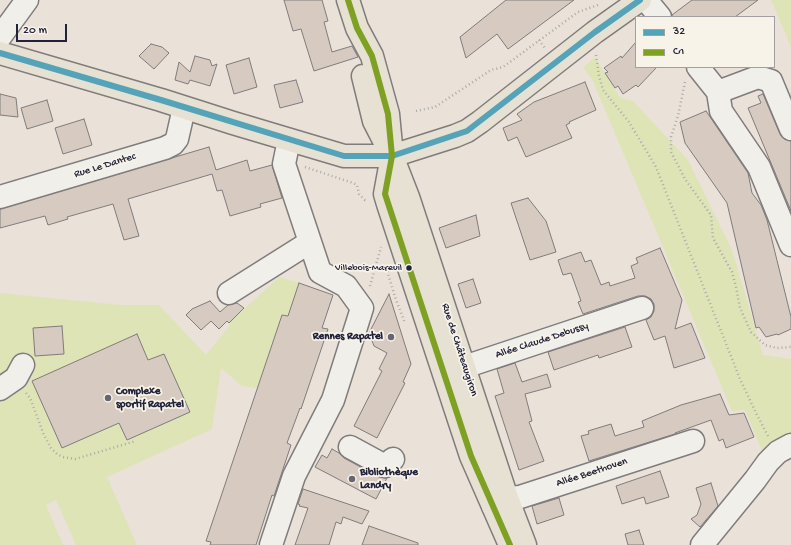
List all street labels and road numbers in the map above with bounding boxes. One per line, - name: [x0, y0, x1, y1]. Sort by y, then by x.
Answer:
- street label: Rue Le Dantec: [73, 150, 137, 182]
- street label: Rue de Châteaugiron: [438, 302, 480, 398]
- street label: Allée Claude Debussy: [494, 320, 590, 362]
- street label: Allée Beethoven: [555, 455, 629, 491]

